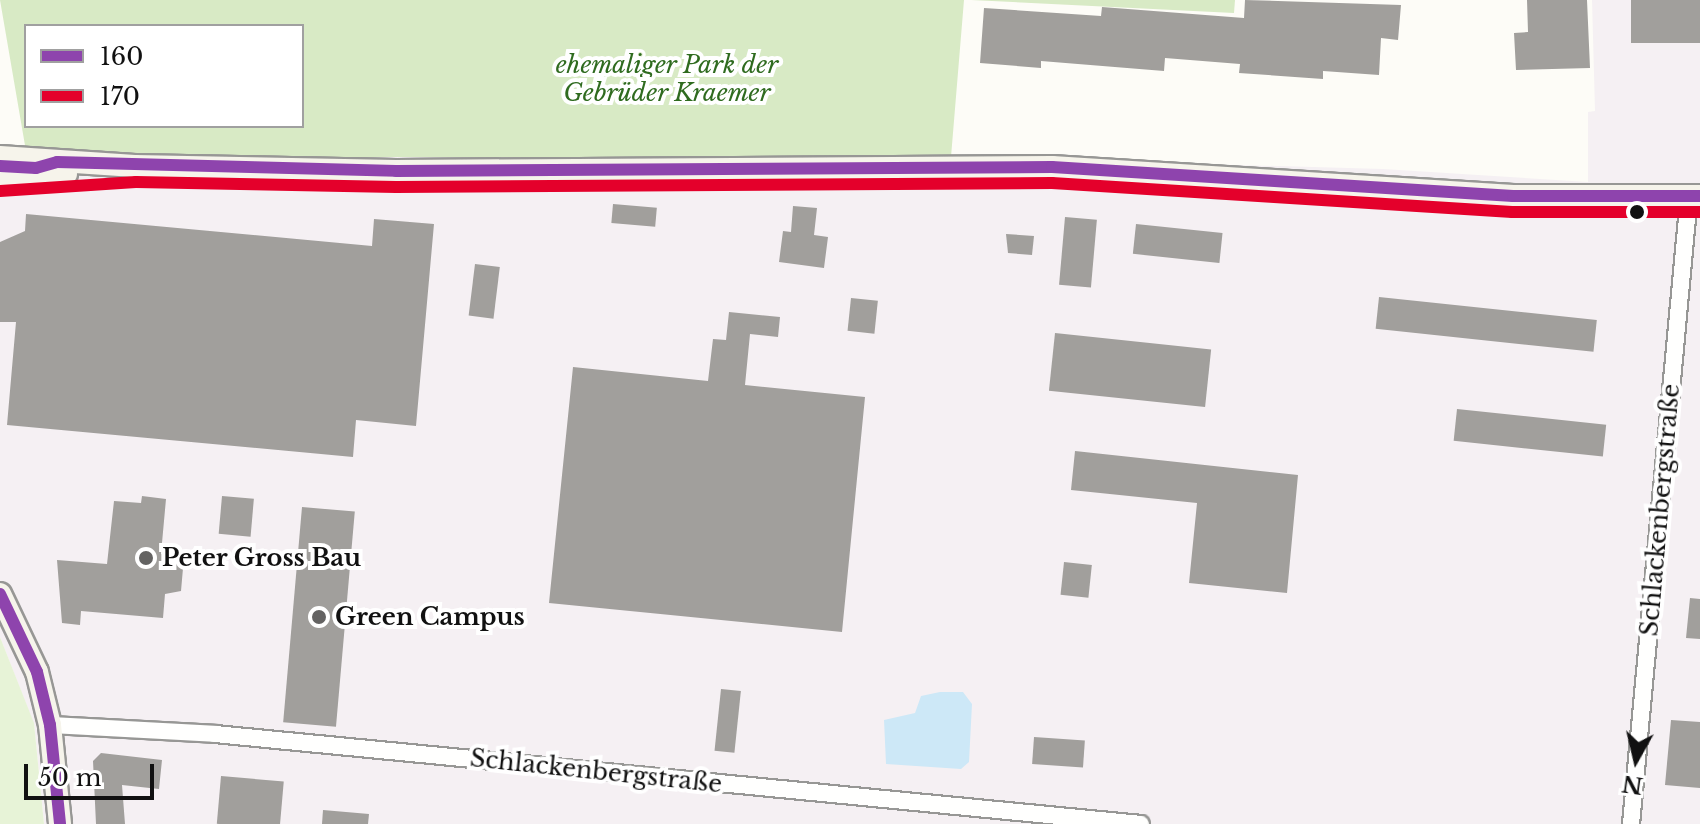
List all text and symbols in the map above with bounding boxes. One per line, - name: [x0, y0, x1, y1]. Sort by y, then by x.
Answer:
- legend: [24, 24, 304, 128]
- text: 160: [100, 42, 143, 71]
- park label: ehemaliger Park der Gebrüder Kraemer: [555, 51, 779, 107]
- text: 170: [100, 82, 140, 111]
- unlabelled marker: [1629, 204, 1645, 220]
- street label: Schlackenbergstraße: [1635, 383, 1685, 637]
- place label: Peter Gross Bau: [162, 544, 362, 572]
- marker: Peter Gross Bau: [137, 549, 155, 567]
- place label: Green Campus: [335, 603, 525, 631]
- marker: Green Campus: [310, 608, 328, 626]
- north arrow: [1596, 720, 1676, 800]
- street label: Schlackenbergstraße: [469, 743, 723, 799]
- scale bar: [28, 748, 158, 798]
- text: 50 m: [38, 763, 101, 792]
- text: N: [1620, 769, 1645, 799]

